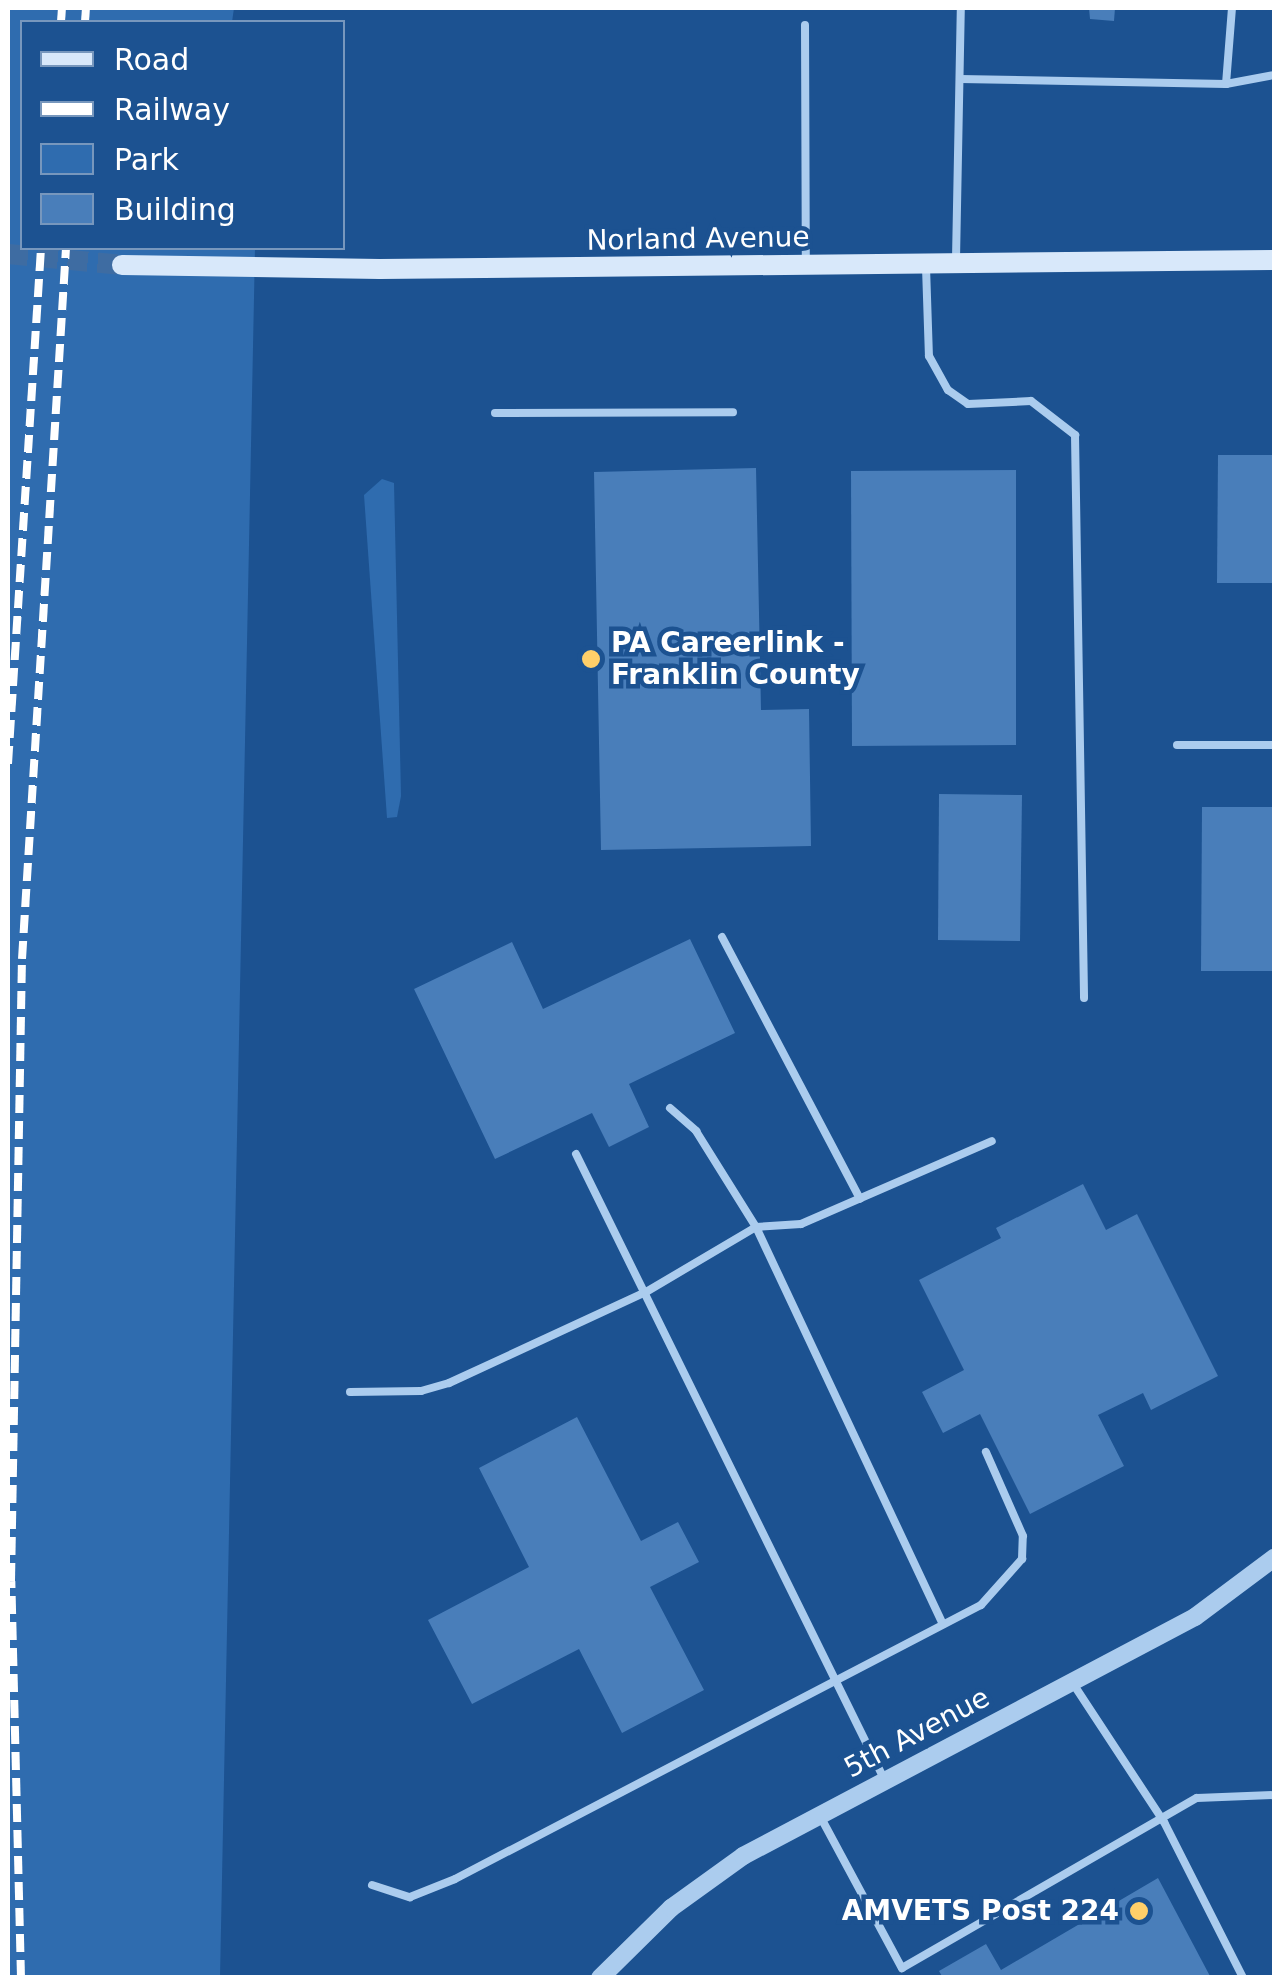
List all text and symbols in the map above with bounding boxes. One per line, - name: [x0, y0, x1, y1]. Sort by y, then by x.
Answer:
- legend: [20, 20, 345, 250]
- text: Road: [114, 42, 189, 77]
- text: Railway: [114, 92, 230, 127]
- text: Park: [114, 142, 179, 177]
- text: Building: [114, 192, 236, 227]
- street label: Norland Avenue: [586, 220, 810, 258]
- place label: PA Careerlink - Franklin County: [611, 626, 860, 692]
- marker: PA Careerlink - Franklin County: [580, 648, 602, 670]
- street label: 5th Avenue: [839, 1681, 995, 1785]
- place label: AMVETS Post 224: [842, 1894, 1119, 1928]
- marker: AMVETS Post 224: [1128, 1900, 1150, 1922]

